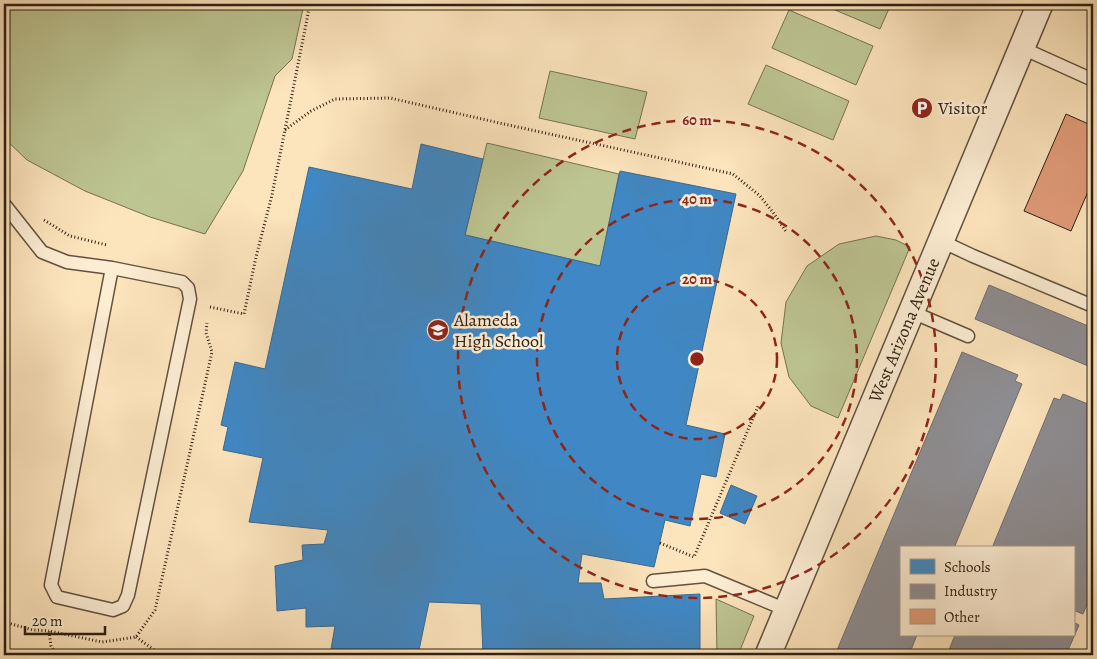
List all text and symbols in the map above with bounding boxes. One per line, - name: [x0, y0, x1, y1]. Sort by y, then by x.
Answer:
- parking icon: Visitor: [910, 96, 934, 120]
- place label: Visitor: [937, 96, 988, 120]
- text: 60 m: [682, 110, 712, 130]
- text: 40 m: [682, 189, 712, 209]
- street label: West Arizona Avenue: [862, 254, 945, 407]
- text: 20 m: [682, 269, 712, 289]
- place label: Alameda High School: [453, 308, 544, 353]
- school or university icon: Alameda High School: [426, 318, 450, 342]
- centre of rings: [688, 350, 706, 368]
- legend: [900, 546, 1074, 636]
- text: Schools: [944, 557, 991, 577]
- text: Industry: [944, 581, 998, 601]
- scale bar: [25, 604, 105, 636]
- text: Other: [944, 607, 980, 627]
- text: 20 m: [32, 611, 63, 631]

